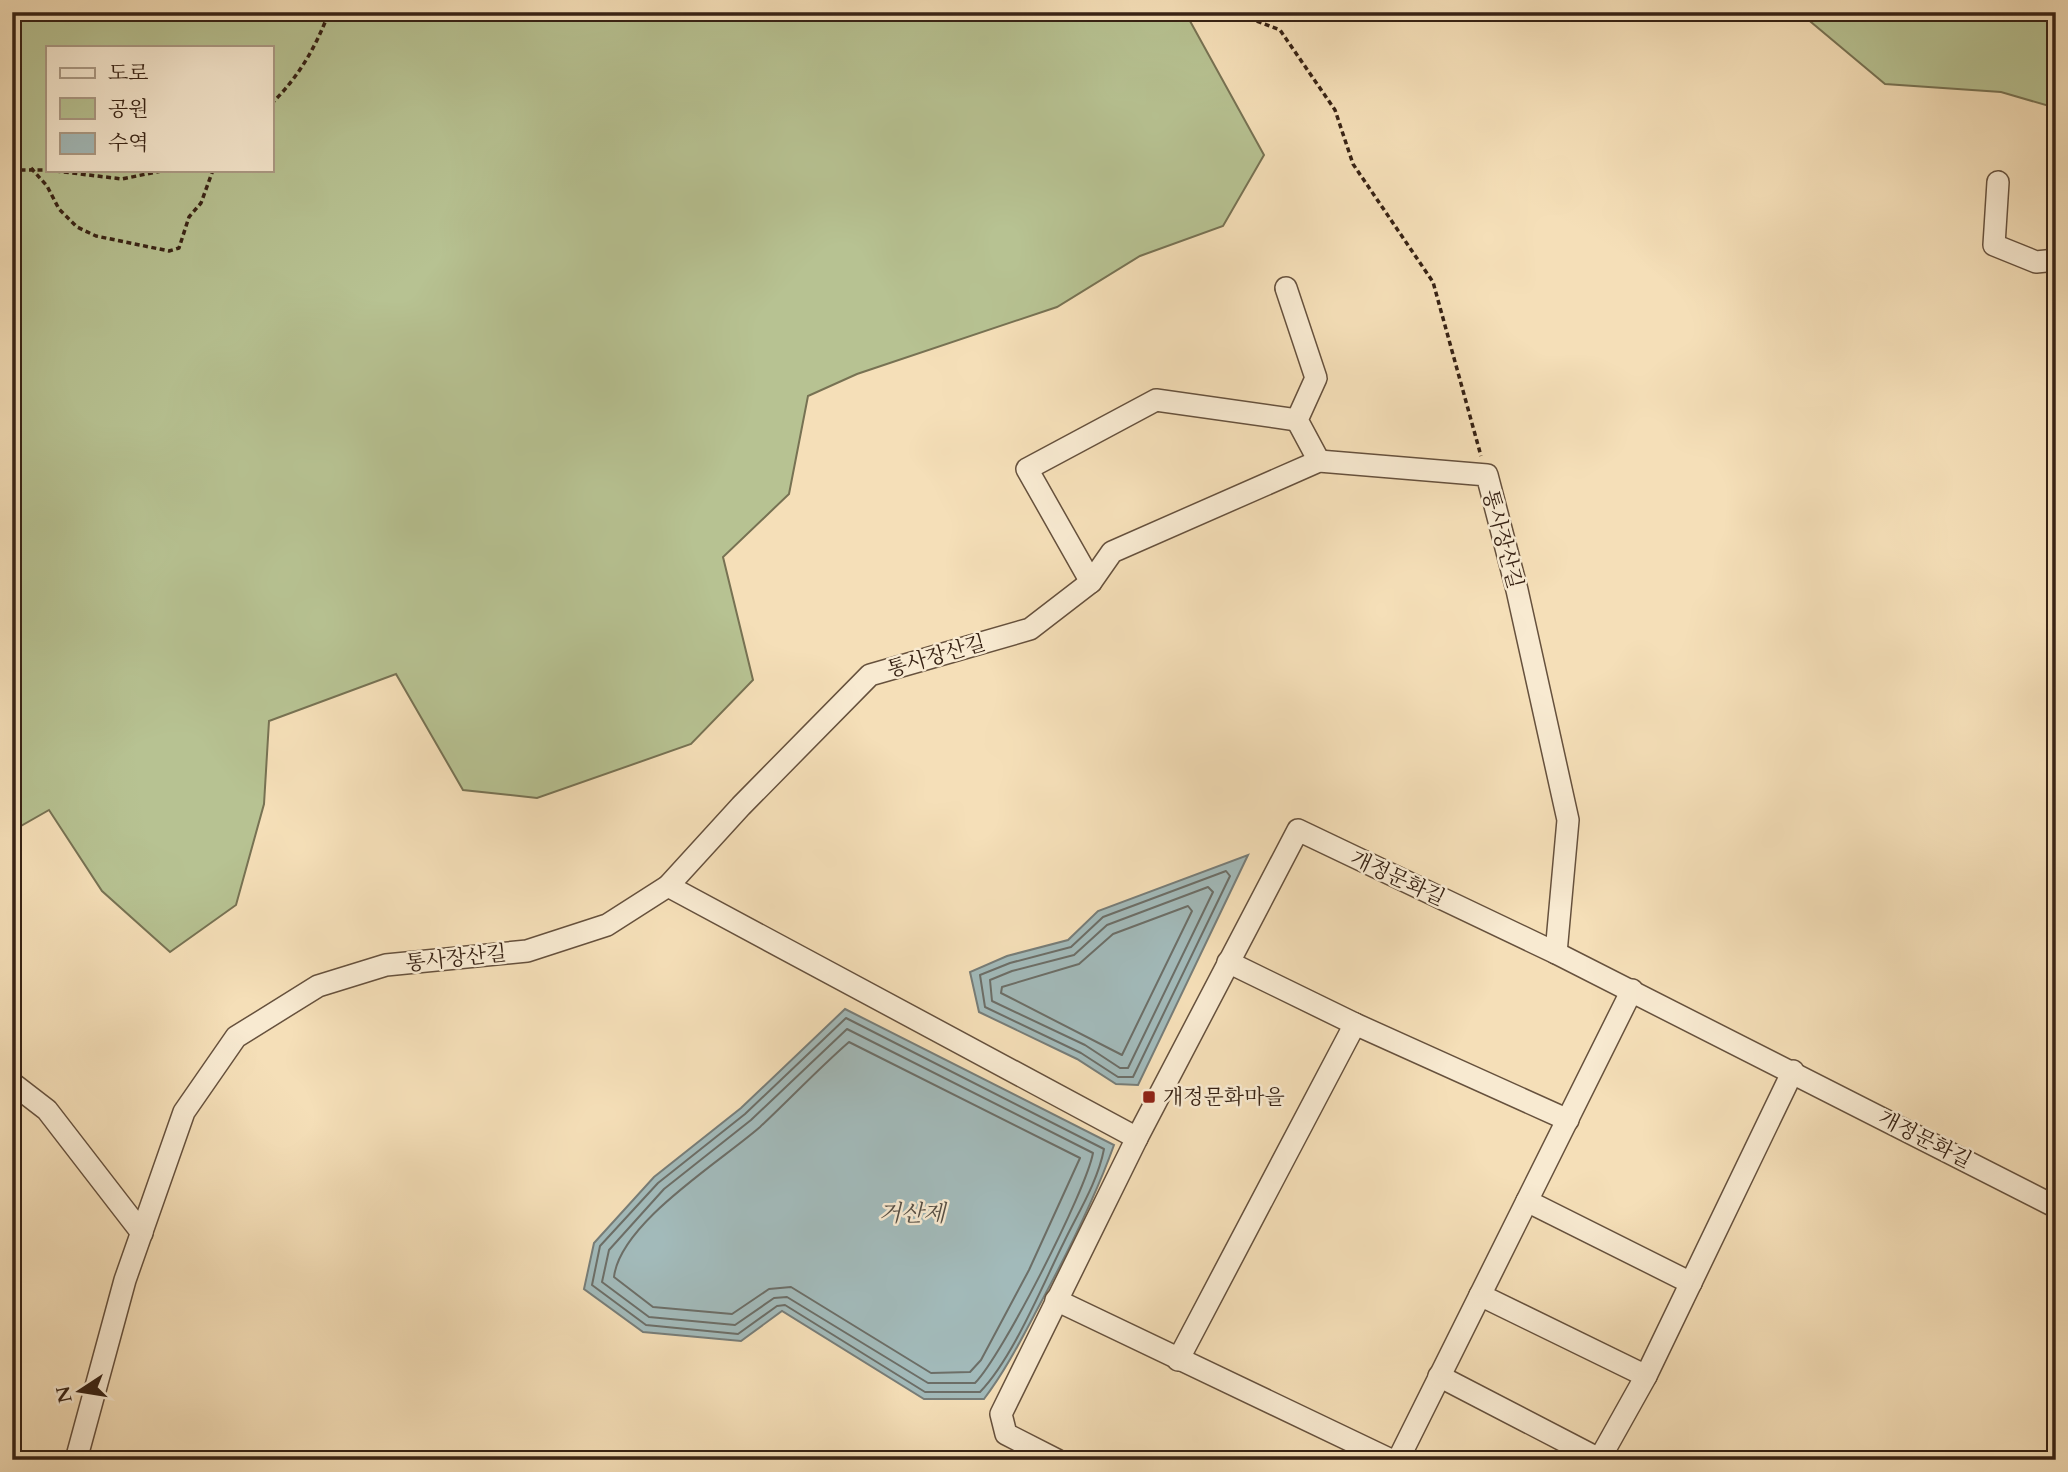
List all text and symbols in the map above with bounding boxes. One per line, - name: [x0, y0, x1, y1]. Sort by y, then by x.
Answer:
- legend: [46, 46, 273, 172]
- text: 도로: [108, 59, 149, 88]
- text: 공원: [108, 95, 149, 124]
- text: 수역: [108, 129, 149, 158]
- street label: 통사장산길: [1475, 486, 1530, 592]
- street label: 통사장산길: [883, 629, 989, 684]
- street label: 개정문화길: [1346, 844, 1450, 913]
- street label: 통사장산길: [404, 939, 508, 978]
- place label: 개정문화마을: [1163, 1083, 1285, 1112]
- marker: 개정문화마을: [1141, 1089, 1157, 1105]
- street label: 개정문화길: [1873, 1104, 1977, 1175]
- water label: 거산제: [879, 1198, 948, 1229]
- north arrow: [46, 1356, 116, 1426]
- text: N: [50, 1383, 79, 1405]

